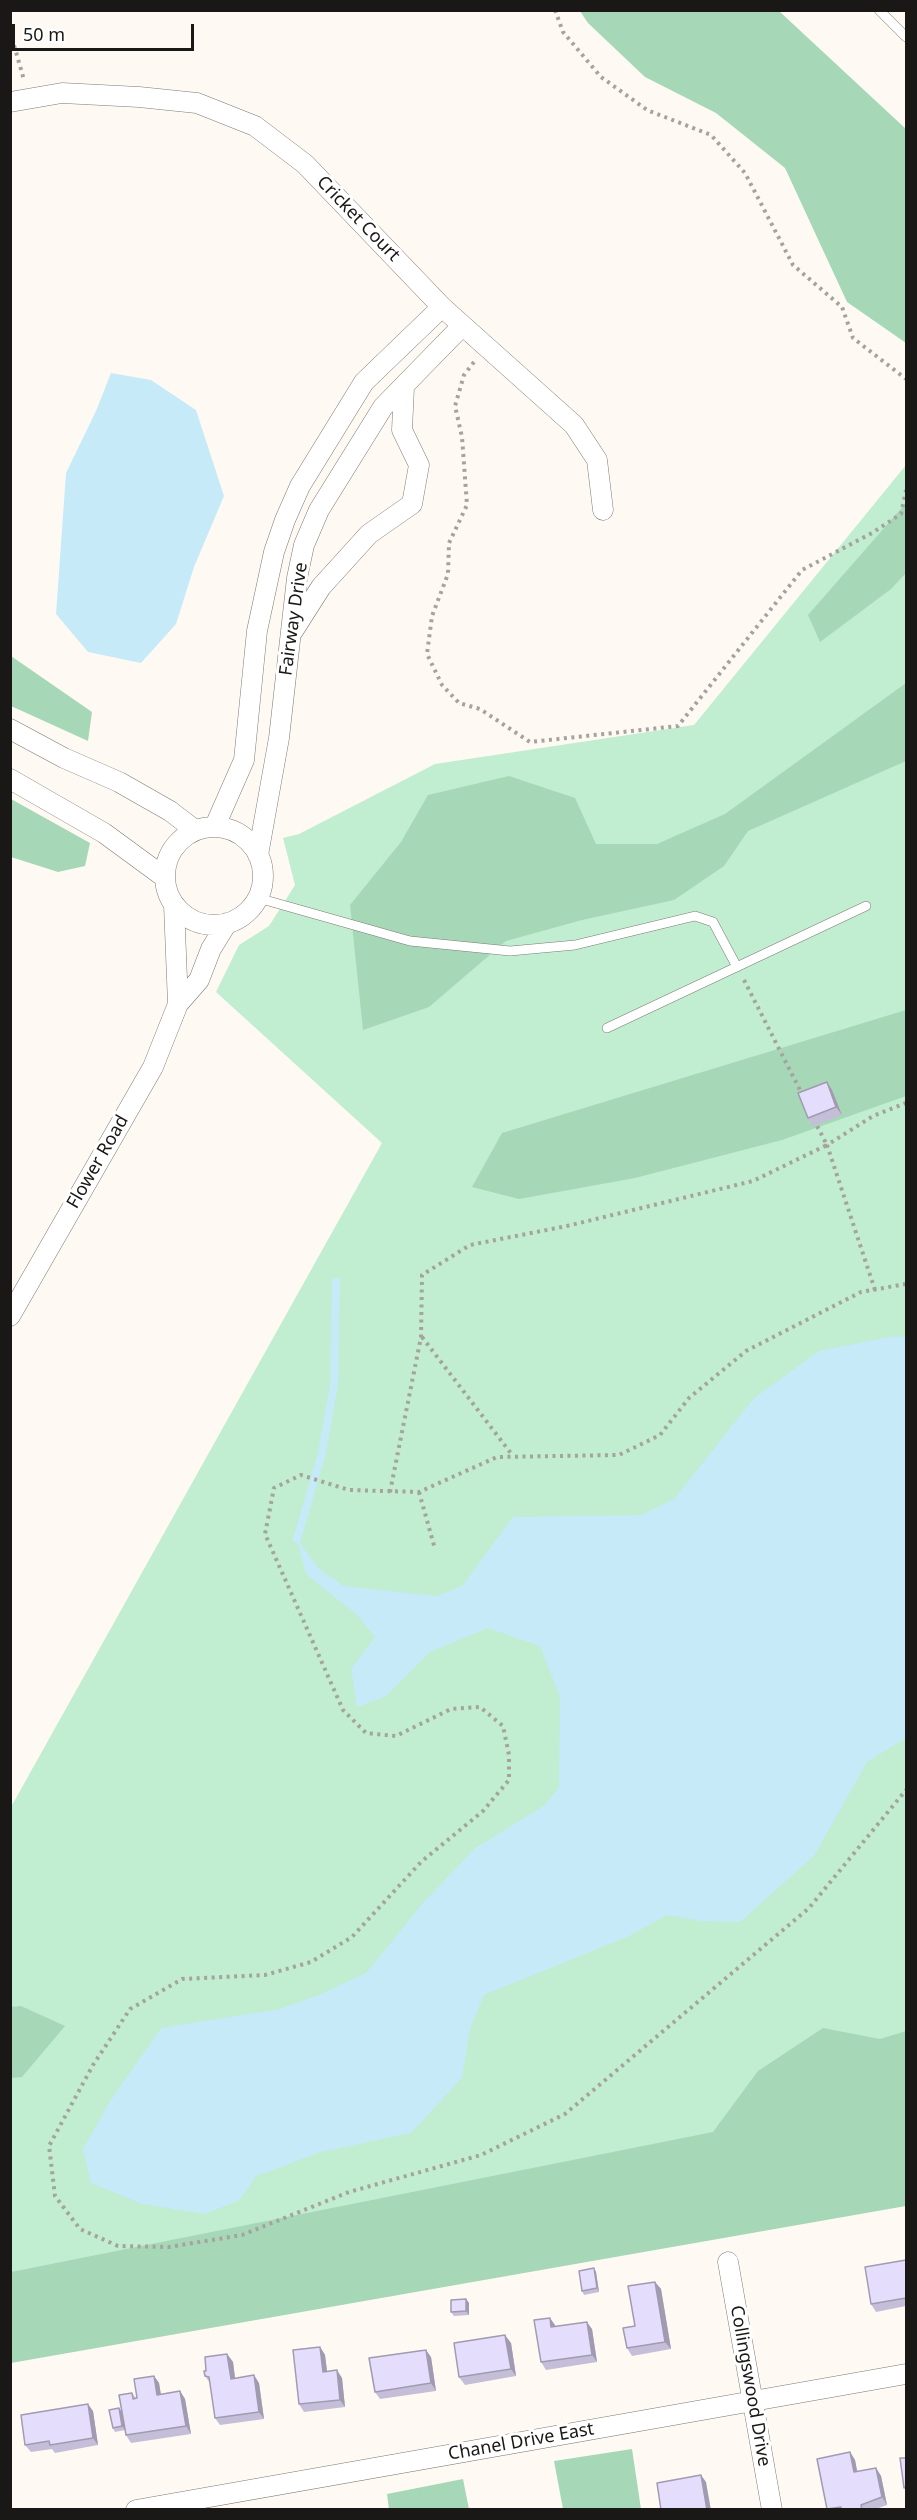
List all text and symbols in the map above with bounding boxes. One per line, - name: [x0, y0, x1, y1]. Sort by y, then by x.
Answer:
- scale bar: [15, 12, 196, 50]
- text: 50 m: [23, 22, 65, 46]
- street label: Cricket Court: [312, 172, 404, 266]
- street label: Fairway Drive: [275, 561, 313, 677]
- street label: Flower Road: [63, 1111, 133, 1213]
- street label: Collingswood Drive: [725, 2304, 775, 2468]
- street label: Chanel Drive East: [446, 2419, 596, 2465]

